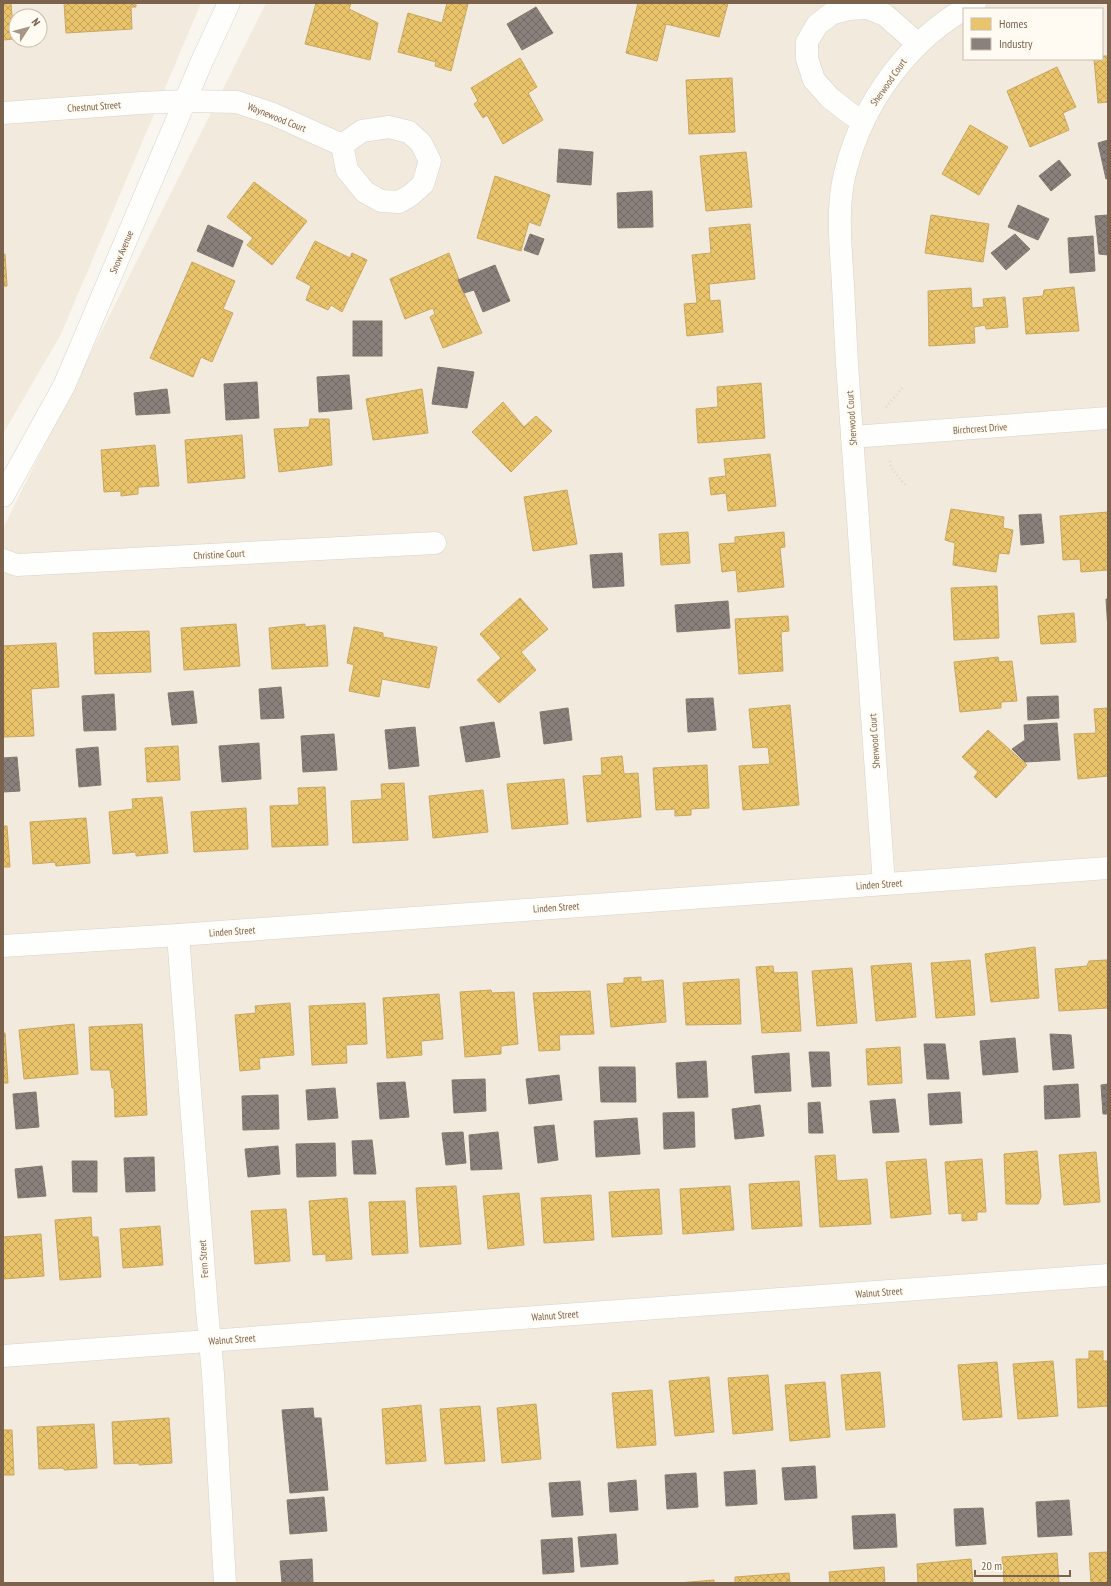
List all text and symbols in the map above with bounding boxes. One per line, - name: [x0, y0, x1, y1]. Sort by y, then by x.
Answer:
- north arrow: [8, 8, 48, 48]
- legend: [963, 8, 1103, 60]
- text: N: [29, 16, 44, 29]
- text: Homes: [999, 16, 1027, 31]
- text: Industry: [999, 36, 1033, 51]
- street label: Sherwood Court: [867, 56, 910, 109]
- street label: Chestnut Street: [67, 98, 121, 115]
- street label: Waynewood Court: [246, 100, 308, 135]
- street label: Snow Avenue: [107, 229, 136, 276]
- street label: Sherwood Court: [843, 390, 860, 446]
- street label: Birchcrest Drive: [952, 420, 1008, 437]
- street label: Christine Court: [193, 547, 245, 562]
- street label: Sherwood Court: [866, 713, 883, 769]
- street label: Linden Street: [855, 876, 903, 893]
- street label: Linden Street: [532, 899, 580, 916]
- street label: Linden Street: [208, 923, 256, 940]
- street label: Fern Street: [196, 1239, 211, 1278]
- street label: Walnut Street: [855, 1284, 903, 1301]
- street label: Walnut Street: [531, 1307, 579, 1324]
- street label: Walnut Street: [208, 1331, 256, 1348]
- scale bar: [975, 1552, 1070, 1578]
- text: 20 m: [981, 1558, 1002, 1573]

